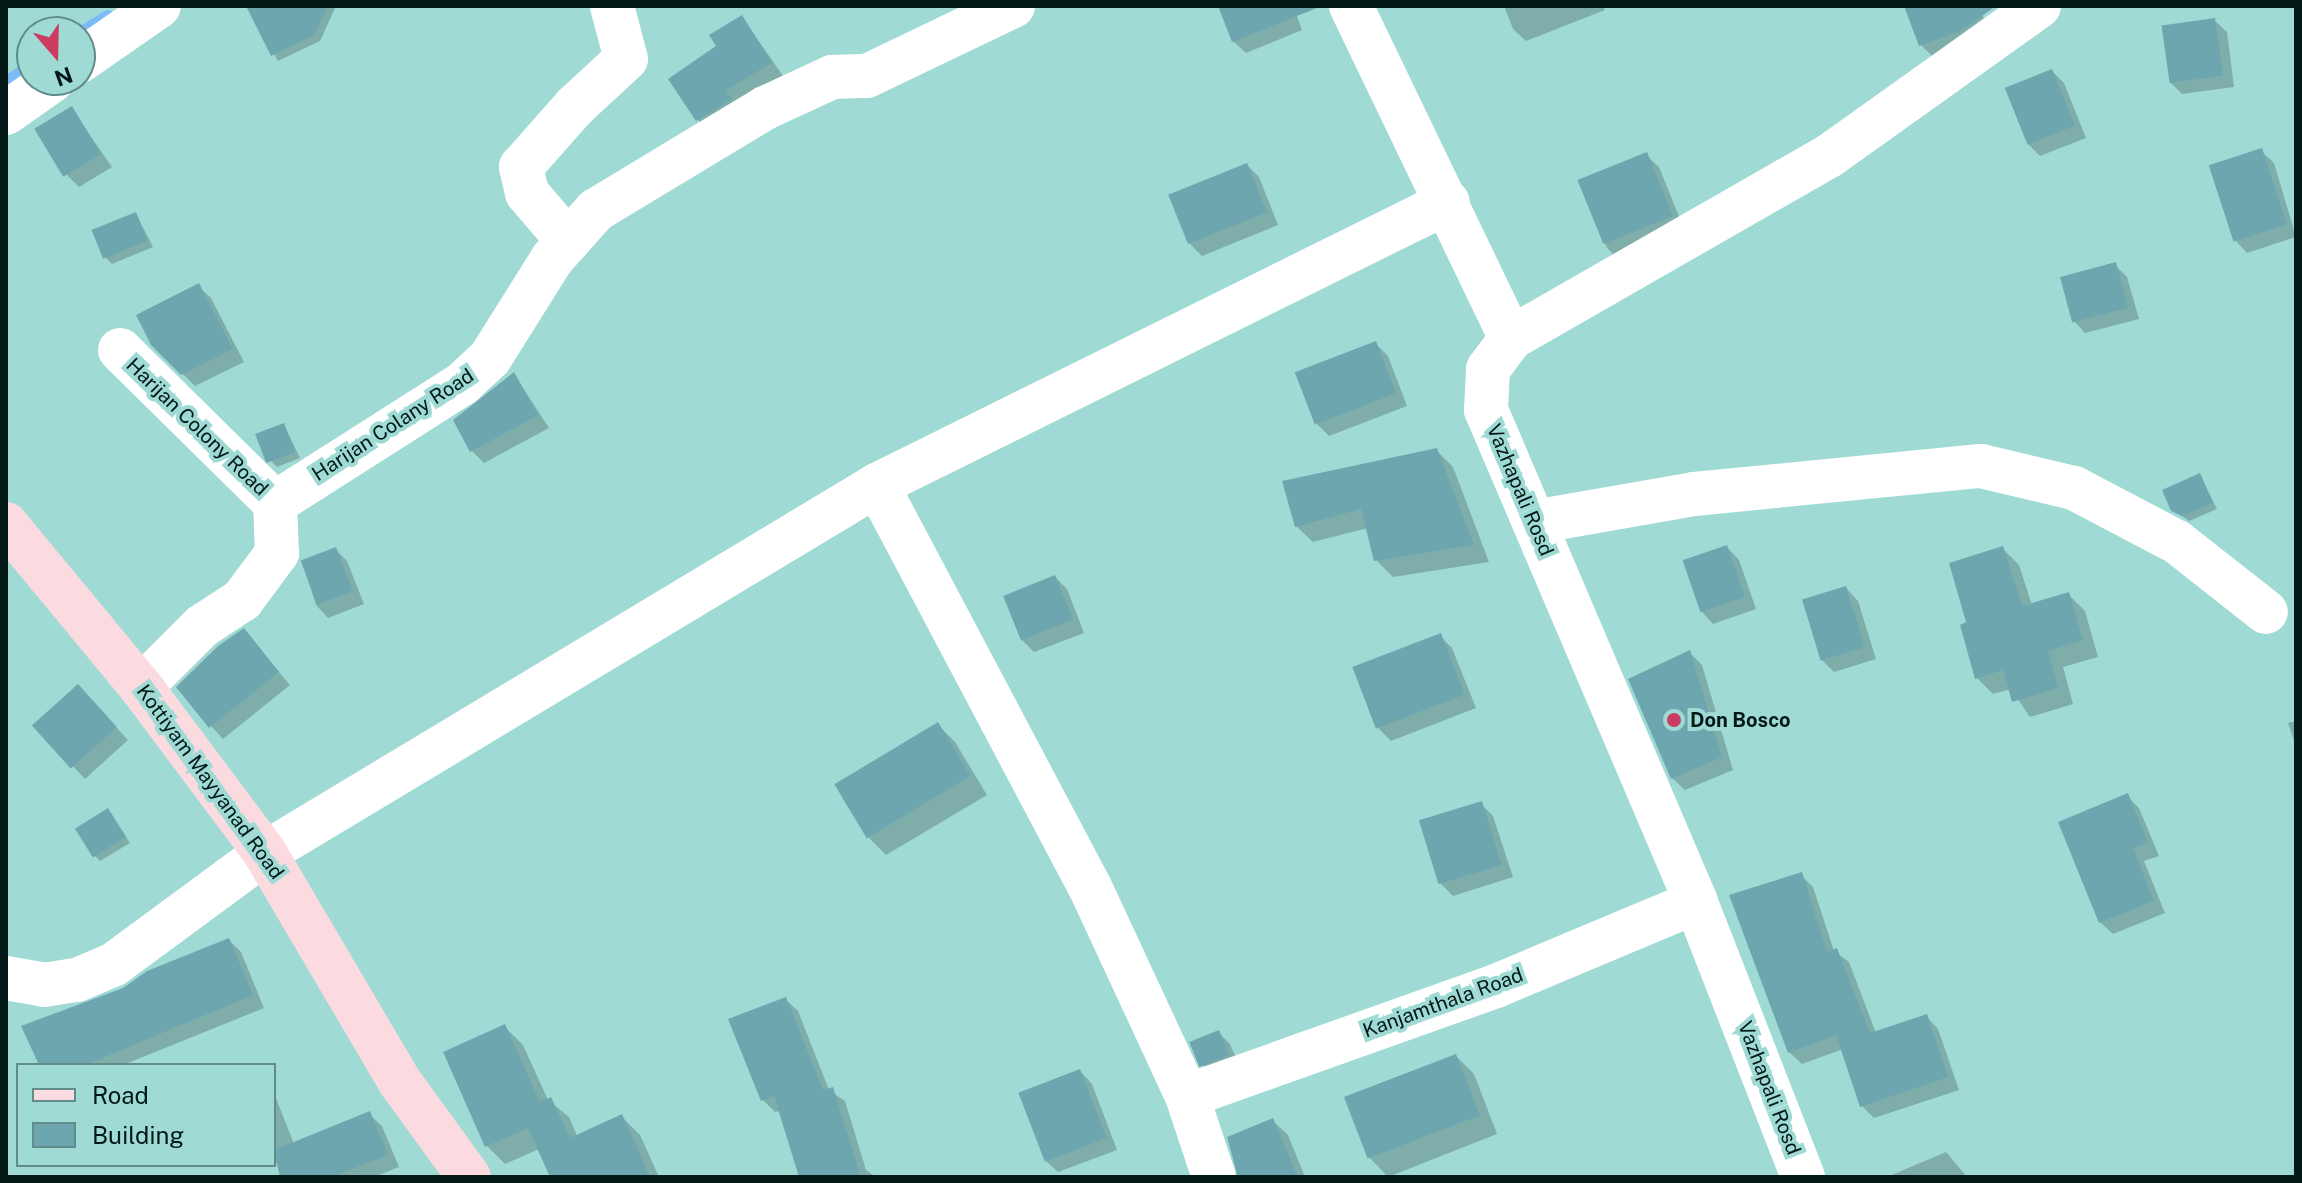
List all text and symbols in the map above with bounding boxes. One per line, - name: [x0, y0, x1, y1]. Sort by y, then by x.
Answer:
- north arrow: [16, 16, 96, 96]
- text: N: [51, 62, 76, 92]
- street label: Harijan Colony Road: [121, 353, 273, 501]
- street label: Harijan Colany Road: [308, 364, 478, 486]
- street label: Vazhapali Rosd: [1481, 420, 1559, 560]
- street label: Kottiyam Mayyanad Road: [131, 680, 289, 884]
- place label: Don Bosco: [1690, 708, 1791, 732]
- marker: Don Bosco: [1665, 711, 1683, 729]
- street label: Kanjamthala Road: [1360, 963, 1526, 1043]
- street label: Vazhapali Rosd: [1733, 1018, 1805, 1158]
- legend: [16, 1063, 276, 1167]
- text: Road: [92, 1081, 149, 1109]
- text: Building: [92, 1121, 184, 1149]

